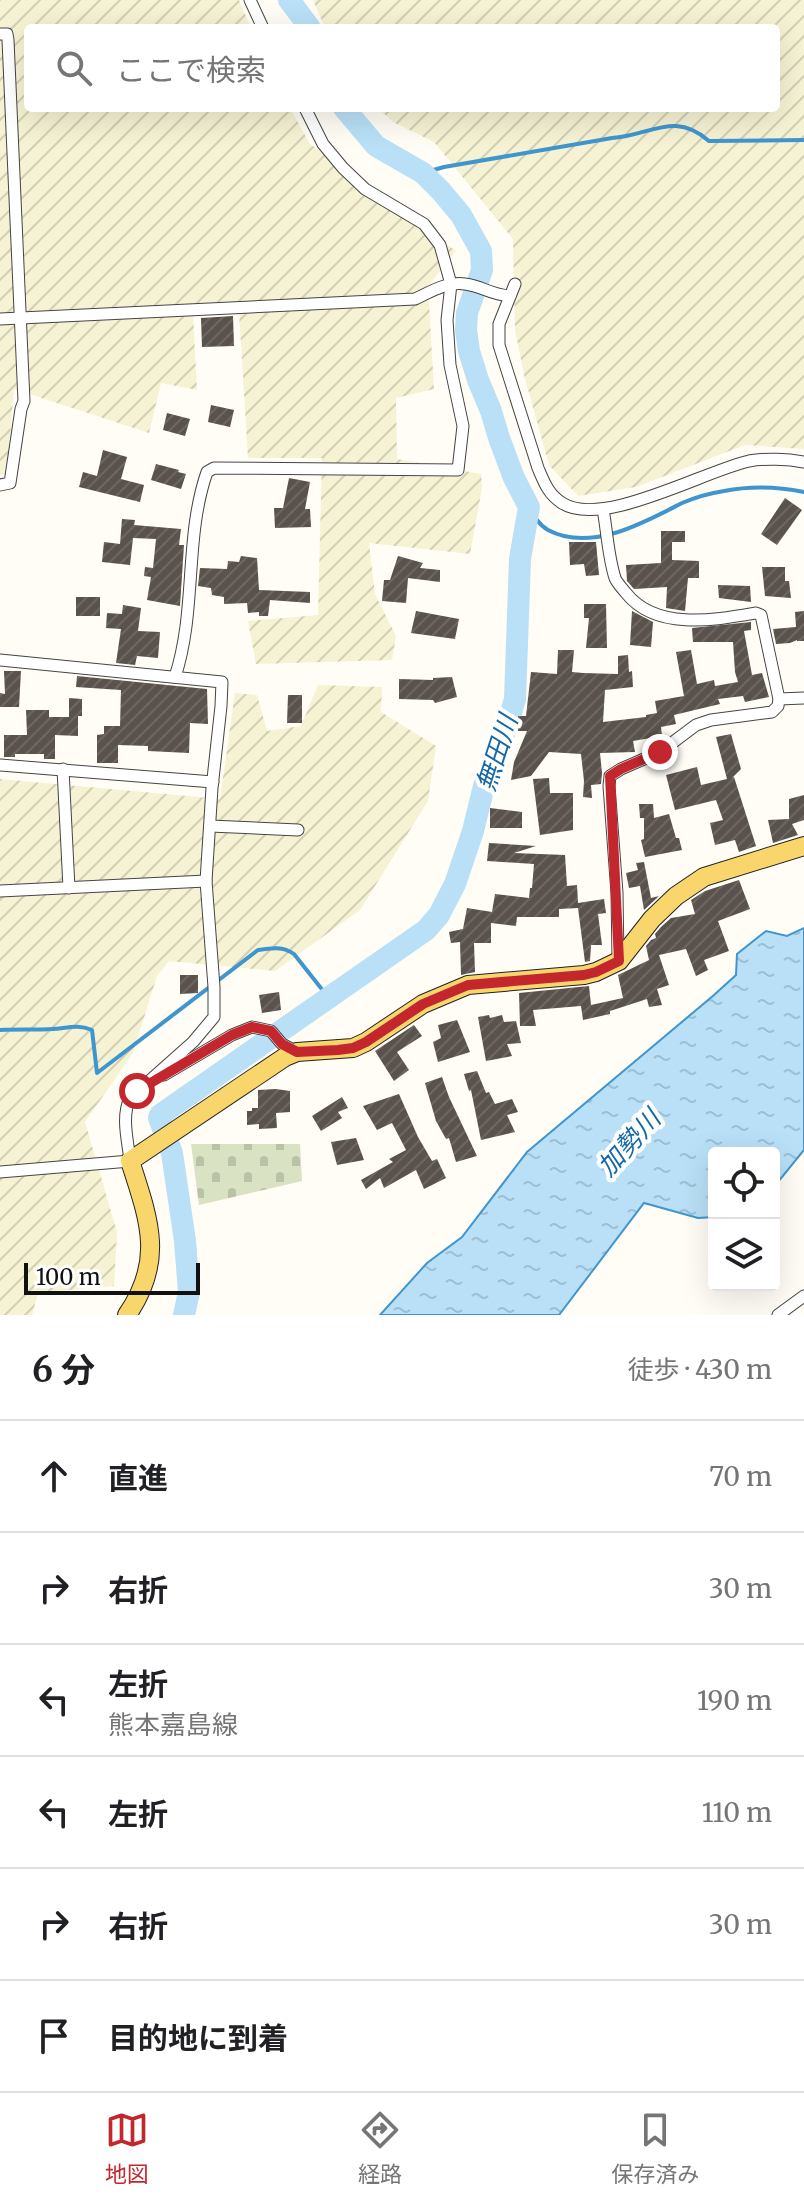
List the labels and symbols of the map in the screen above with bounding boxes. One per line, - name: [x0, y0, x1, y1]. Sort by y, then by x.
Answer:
- water label: 無田川: [469, 708, 525, 795]
- route end: [642, 734, 678, 770]
- route start: [119, 1073, 155, 1109]
- water label: 加勢川: [590, 1100, 669, 1183]
- scale bar: [24, 1259, 200, 1295]

